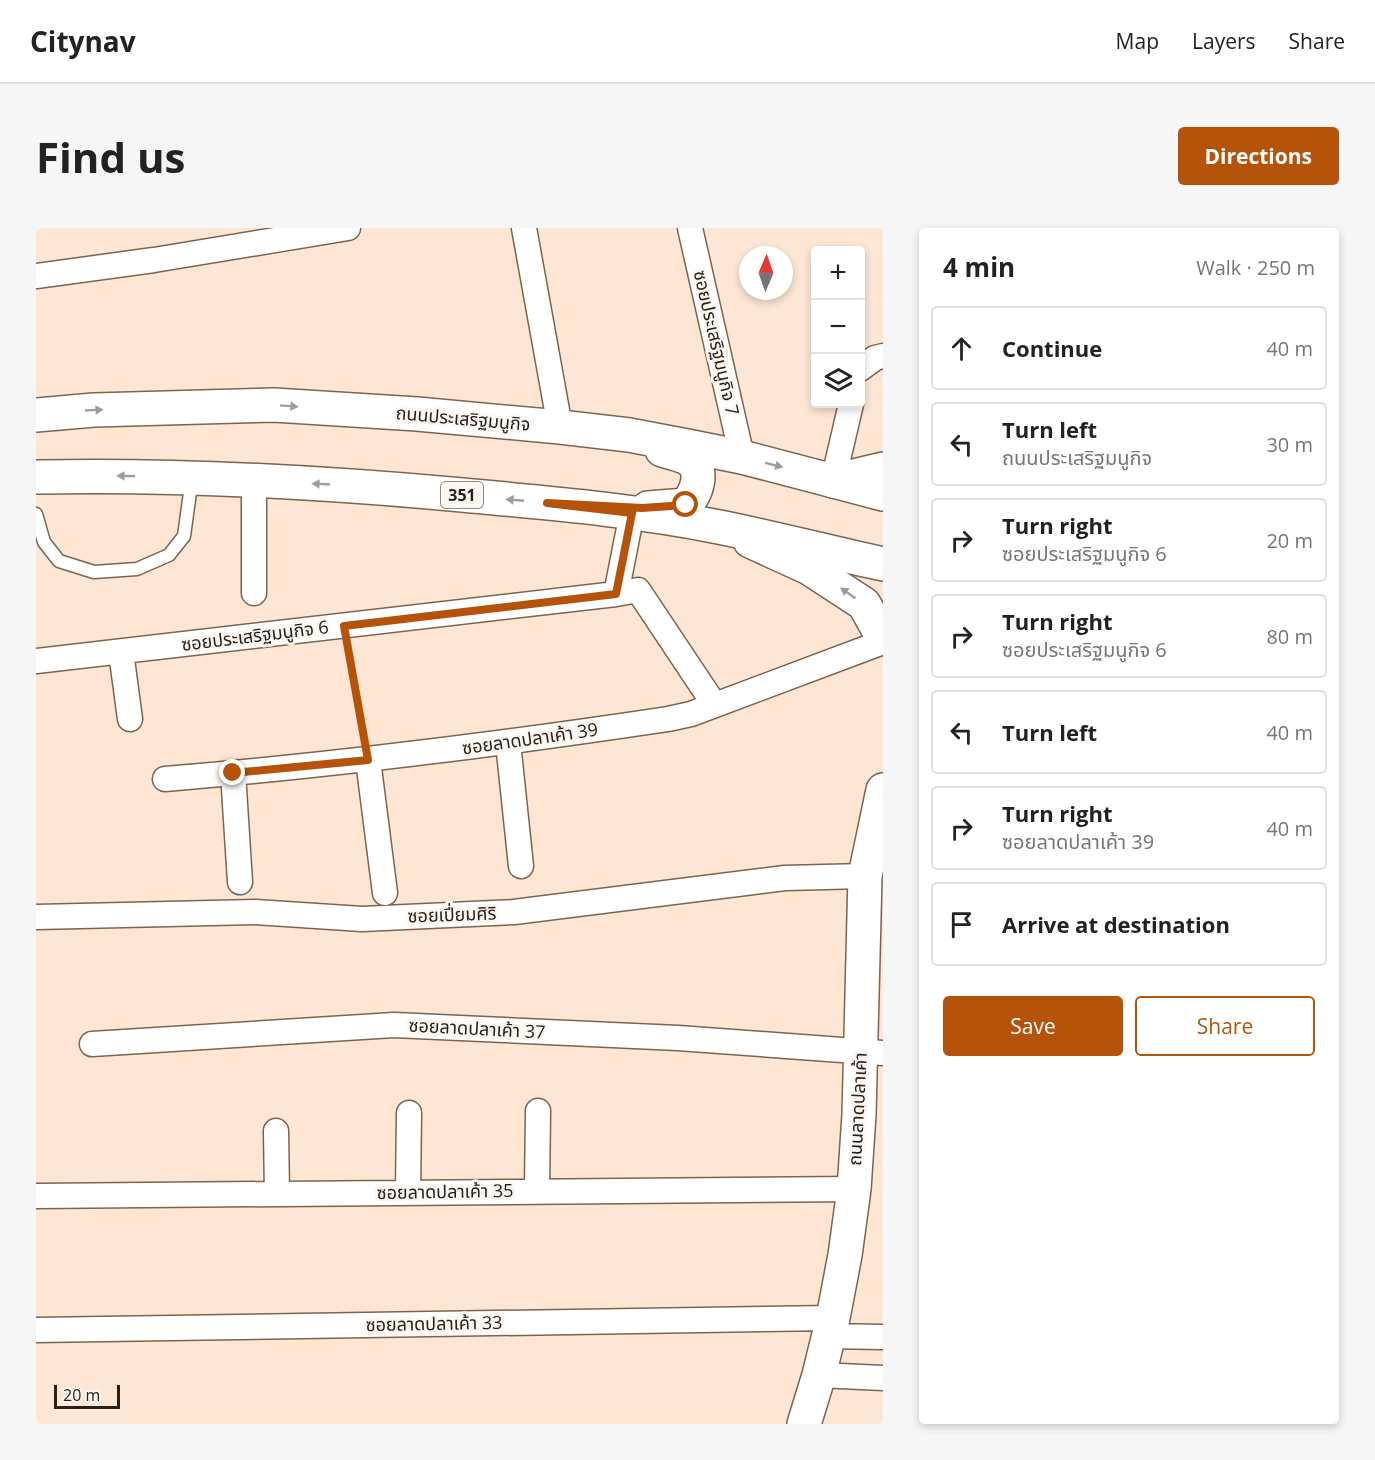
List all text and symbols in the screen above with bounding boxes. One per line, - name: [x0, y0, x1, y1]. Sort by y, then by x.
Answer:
- text: Citynav: [30, 22, 136, 60]
- text: Map: [1116, 27, 1159, 55]
- text: Layers: [1192, 27, 1256, 55]
- text: Share: [1289, 27, 1345, 55]
- button: Directions: [1178, 127, 1339, 185]
- text: Find us: [36, 128, 185, 185]
- north arrow: [739, 246, 793, 300]
- map controls: [811, 246, 865, 408]
- button: +: [811, 246, 865, 300]
- text: 4 min: [943, 249, 1015, 285]
- text: Walk · 250 m: [1196, 254, 1315, 281]
- street label: ซอยประเสริฐมนูกิจ 7: [688, 268, 745, 418]
- button: −: [811, 300, 865, 354]
- icon: ahead: [945, 332, 978, 365]
- text: Continue: [1002, 333, 1102, 363]
- text: 40 m: [1266, 335, 1313, 362]
- button: layers: [811, 354, 865, 408]
- street label: ถนนประเสริฐมนูกิจ: [395, 400, 531, 437]
- one-way arrow: [280, 401, 299, 411]
- one-way arrow: [85, 405, 104, 415]
- text: Turn left: [1002, 414, 1097, 444]
- icon: left: [945, 428, 978, 461]
- text: 30 m: [1266, 431, 1313, 458]
- text: ถนนประเสริฐมนูกิจ: [1002, 444, 1152, 471]
- one-way arrow: [764, 461, 783, 471]
- one-way arrow: [117, 471, 136, 481]
- one-way arrow: [312, 479, 331, 488]
- road number: 351: [441, 482, 483, 508]
- route start: [672, 491, 698, 517]
- one-way arrow: [506, 495, 525, 505]
- text: Turn right: [1002, 510, 1113, 540]
- icon: right: [945, 524, 978, 557]
- text: 20 m: [1266, 527, 1313, 554]
- text: ซอยประเสริฐมนูกิจ 6: [1002, 540, 1167, 567]
- one-way arrow: [840, 587, 856, 599]
- text: Turn right: [1002, 606, 1113, 636]
- street label: ซอยประเสริฐมนูกิจ 6: [180, 614, 330, 657]
- icon: right: [945, 620, 978, 653]
- text: 80 m: [1266, 623, 1313, 650]
- text: ซอยประเสริฐมนูกิจ 6: [1002, 636, 1167, 663]
- icon: left: [945, 716, 978, 749]
- street label: ซอยลาดปลาเค้า 39: [460, 717, 599, 759]
- text: Turn left: [1002, 717, 1097, 747]
- text: 40 m: [1266, 719, 1313, 746]
- route end: [219, 759, 245, 785]
- text: Turn right: [1002, 798, 1113, 828]
- icon: right: [945, 812, 978, 845]
- text: 40 m: [1266, 815, 1313, 842]
- text: ซอยลาดปลาเค้า 39: [1002, 828, 1154, 855]
- street label: ซอยเปี่ยมศิริ: [407, 900, 497, 928]
- icon: arrive: [945, 908, 978, 941]
- text: Arrive at destination: [1002, 909, 1230, 939]
- button: Save: [943, 996, 1123, 1056]
- button: Share: [1135, 996, 1315, 1056]
- street label: ซอยลาดปลาเค้า 37: [408, 1012, 546, 1044]
- street label: ถนนลาดปลาเค้า: [842, 1052, 872, 1166]
- street label: ซอยลาดปลาเค้า 35: [376, 1178, 514, 1204]
- street label: ซอยลาดปลาเค้า 33: [365, 1310, 503, 1336]
- scale bar: [54, 1382, 120, 1410]
- text: 20 m: [63, 1384, 100, 1406]

